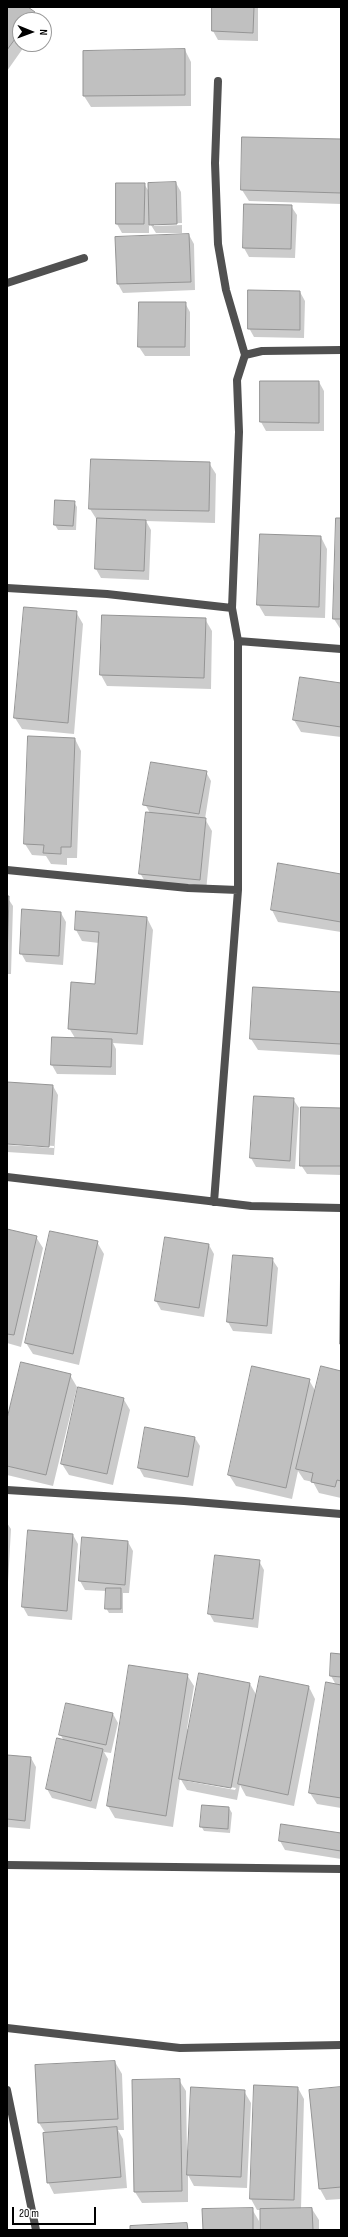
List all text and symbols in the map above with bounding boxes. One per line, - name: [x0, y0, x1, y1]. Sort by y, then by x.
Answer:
- north arrow: [12, 12, 52, 52]
- text: N: [37, 29, 50, 35]
- scale bar: [14, 2199, 98, 2225]
- text: 20 m: [19, 2206, 39, 2221]

